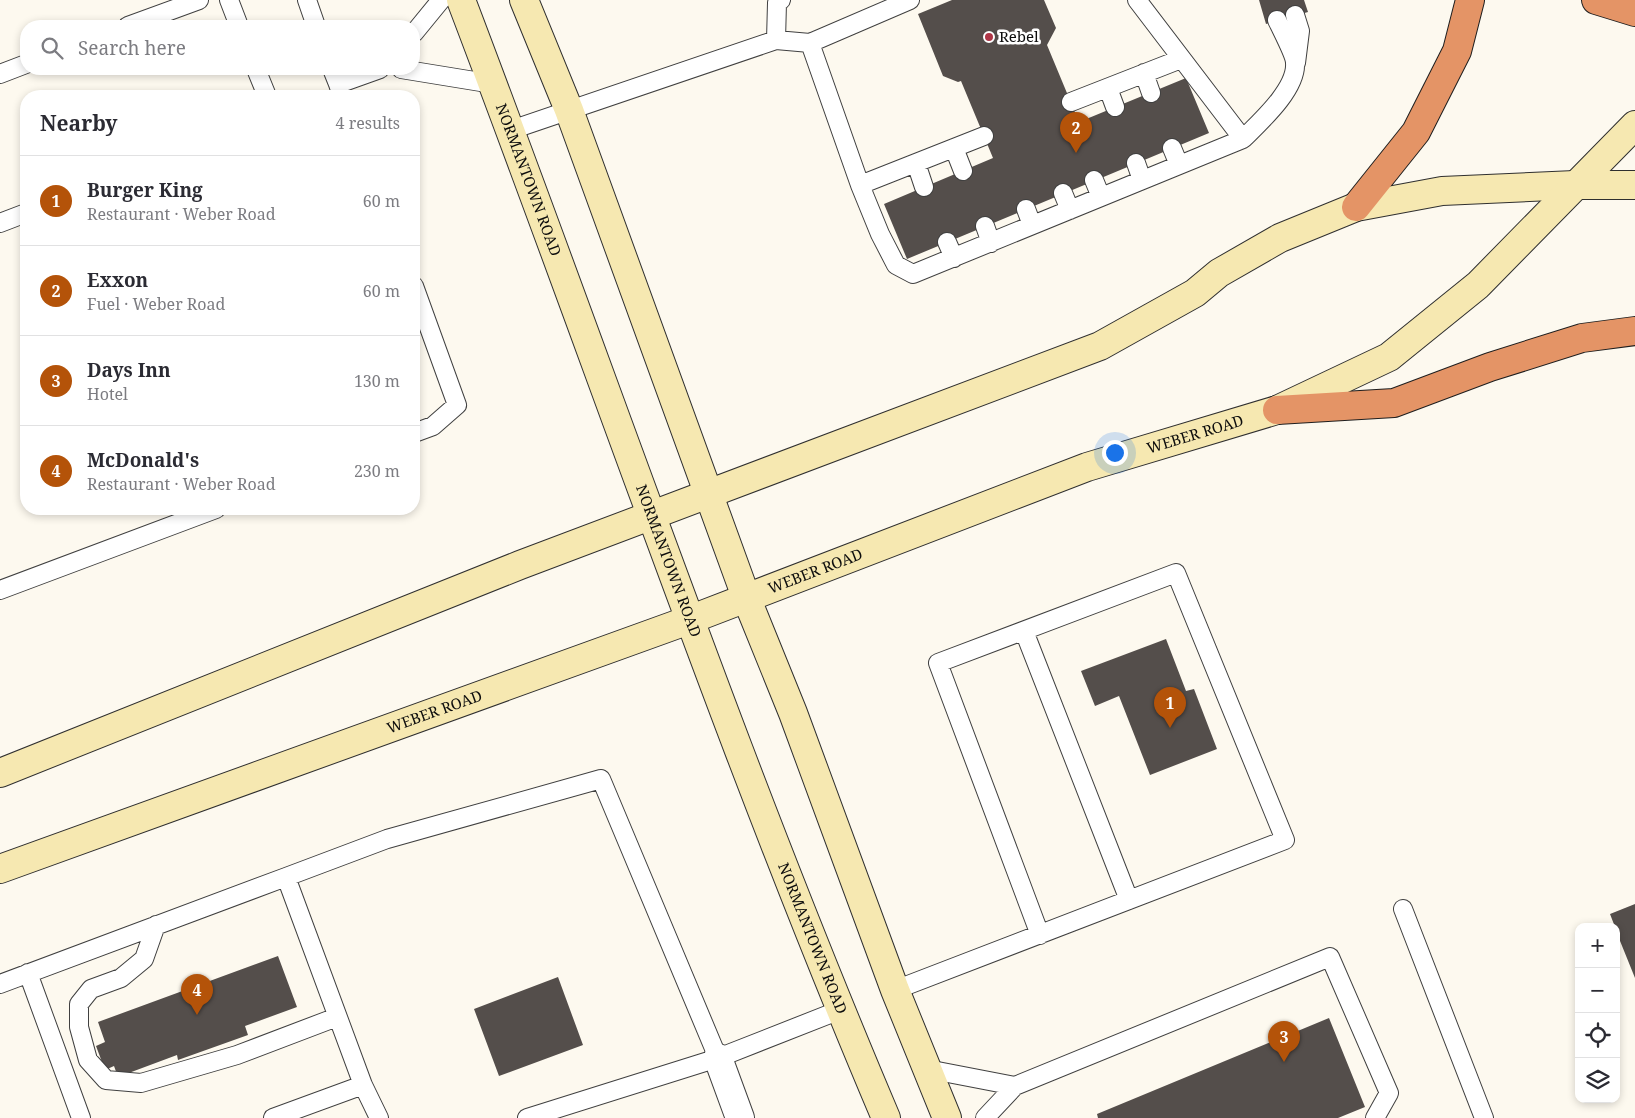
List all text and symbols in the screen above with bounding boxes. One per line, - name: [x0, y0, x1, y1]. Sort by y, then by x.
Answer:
- search box: [20, 20, 420, 75]
- place label: Rebel: [999, 26, 1039, 46]
- marker: Rebel: [983, 31, 995, 43]
- icon: search: [38, 34, 66, 62]
- text: Search here: [78, 35, 186, 61]
- street label: NORMANTOWN ROAD: [492, 100, 567, 259]
- text: Nearby: [40, 109, 118, 137]
- text: 4 results: [336, 112, 400, 134]
- pin: 2: [1060, 112, 1092, 153]
- text: Burger King: [87, 177, 203, 203]
- text: 1: [51, 190, 61, 212]
- text: 60 m: [363, 190, 400, 212]
- text: Restaurant · Weber Road: [87, 203, 276, 225]
- text: Exxon: [87, 267, 148, 293]
- text: 2: [51, 280, 61, 302]
- text: 60 m: [363, 280, 400, 302]
- text: Fuel · Weber Road: [87, 293, 225, 315]
- text: Days Inn: [87, 357, 171, 383]
- text: 3: [51, 370, 61, 392]
- text: 130 m: [354, 370, 400, 392]
- text: Hotel: [87, 383, 128, 405]
- street label: WEBER ROAD: [1144, 410, 1246, 458]
- your location: [1102, 440, 1128, 466]
- text: McDonald's: [87, 447, 199, 473]
- text: 4: [51, 460, 61, 482]
- text: 230 m: [354, 460, 400, 482]
- text: Restaurant · Weber Road: [87, 473, 276, 495]
- street label: NORMANTOWN ROAD: [632, 482, 707, 640]
- street label: WEBER ROAD: [765, 543, 865, 598]
- street label: WEBER ROAD: [384, 685, 485, 737]
- pin: 1: [1154, 687, 1186, 728]
- street label: NORMANTOWN ROAD: [774, 859, 853, 1017]
- map controls: [1575, 923, 1620, 1103]
- button: +: [1575, 923, 1620, 968]
- button: −: [1575, 968, 1620, 1013]
- pin: 4: [181, 974, 213, 1015]
- button: locate: [1575, 1013, 1620, 1058]
- pin: 3: [1268, 1021, 1300, 1062]
- button: layers: [1575, 1058, 1620, 1103]

